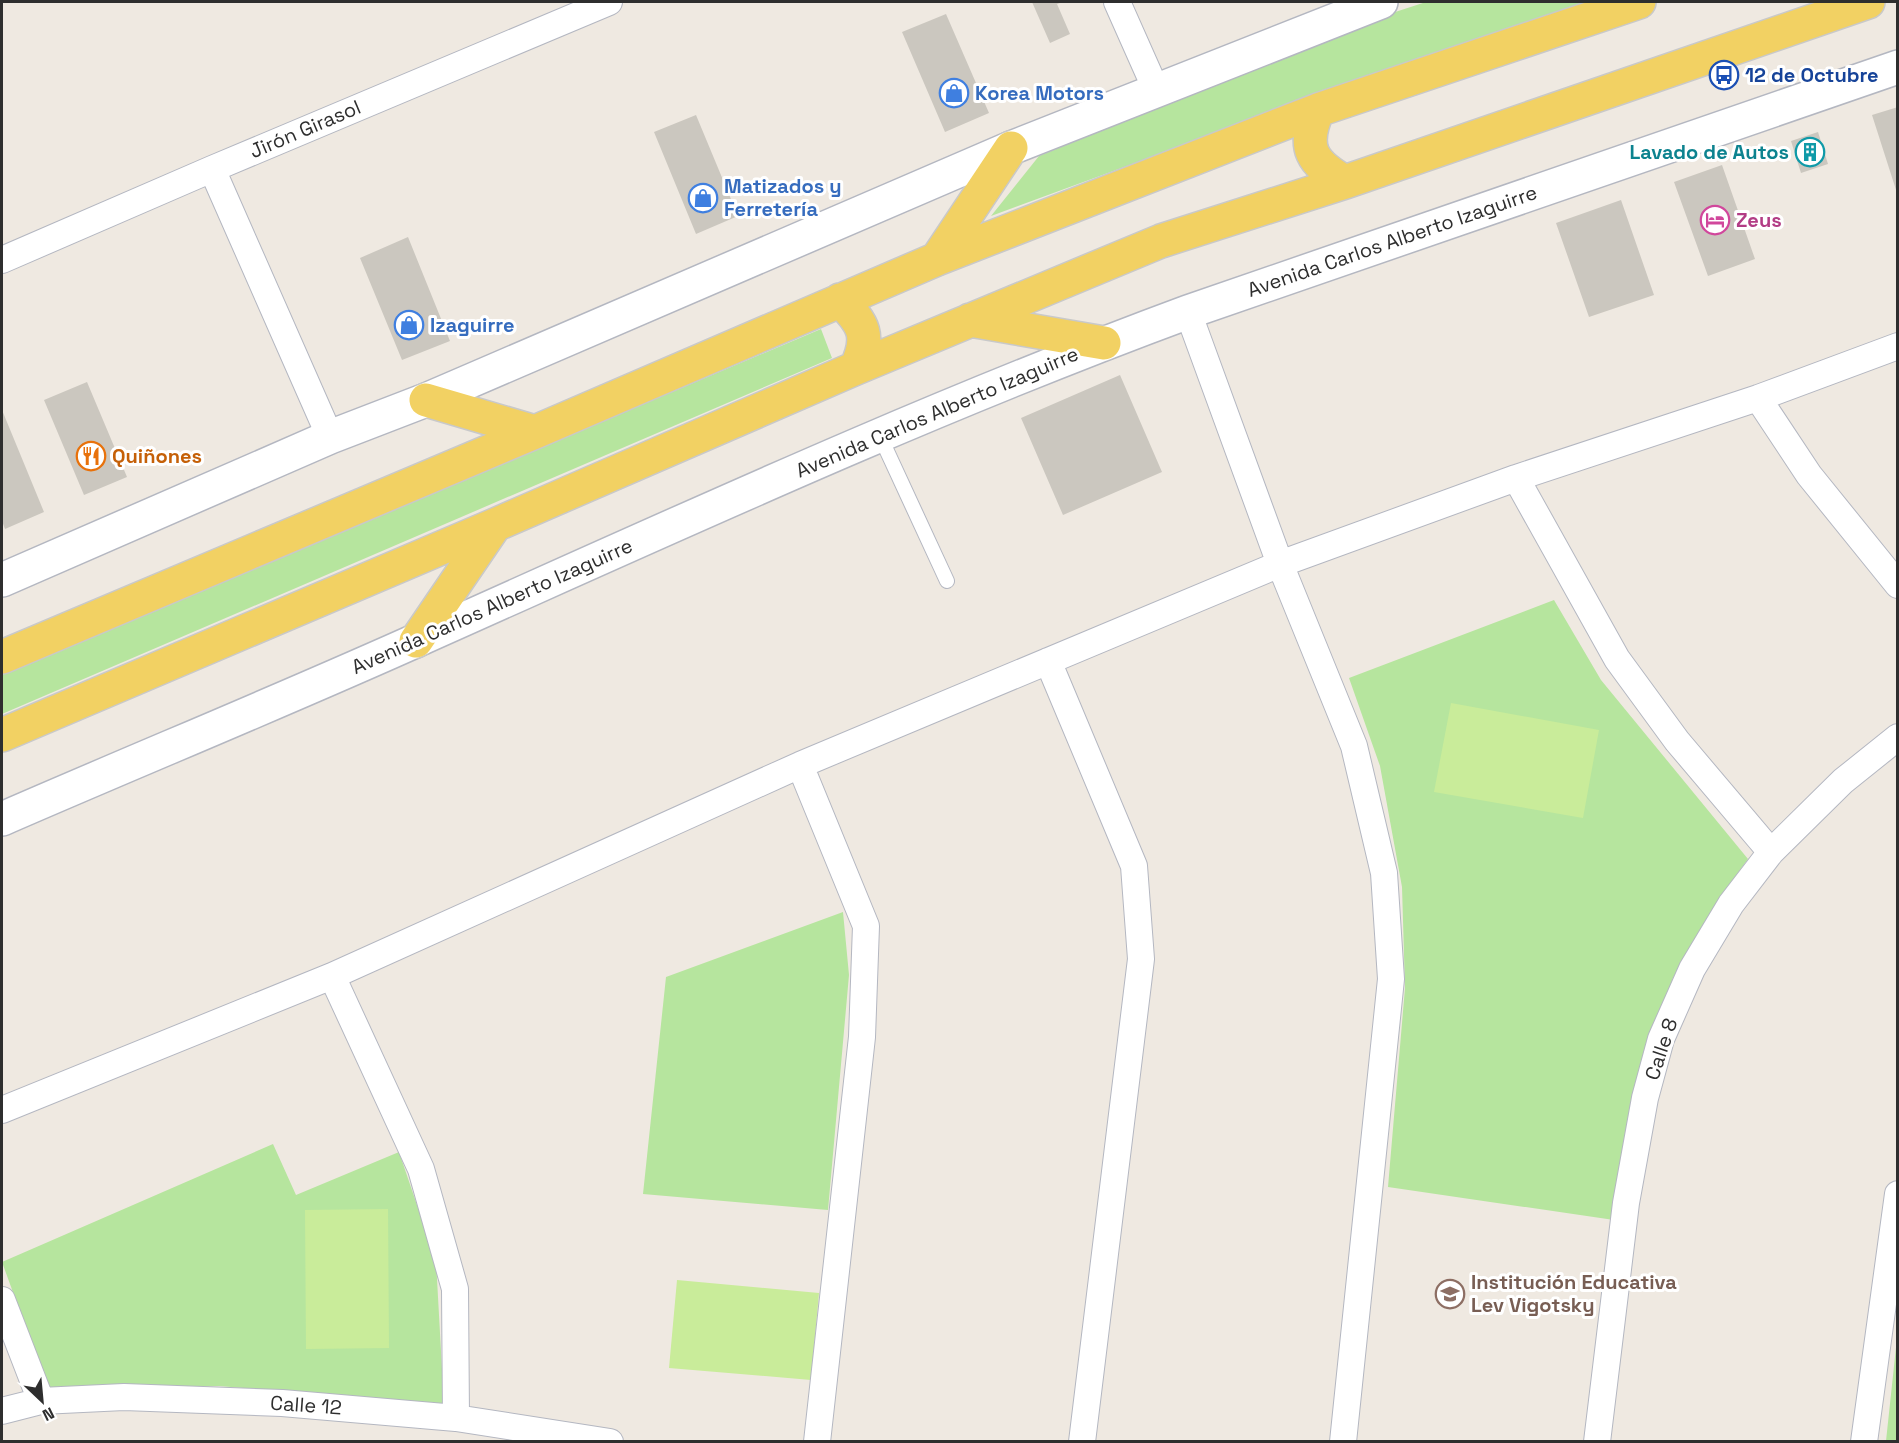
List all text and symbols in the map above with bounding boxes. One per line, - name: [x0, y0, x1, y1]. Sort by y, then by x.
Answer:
- bus stop icon: 12 de Octubre: [1708, 59, 1740, 91]
- place label: 12 de Octubre: [1745, 62, 1879, 88]
- shop icon: Korea Motors: [938, 77, 970, 109]
- place label: Korea Motors: [975, 80, 1104, 106]
- street label: Jirón Girasol: [245, 94, 365, 164]
- building icon: Lavado de Autos: [1794, 136, 1826, 168]
- place label: Lavado de Autos: [1629, 139, 1789, 165]
- place label: Matizados y Ferretería: [724, 173, 842, 222]
- street label: Avenida Carlos Alberto Izaguirre: [1244, 179, 1540, 303]
- shop icon: Matizados y Ferretería: [687, 182, 719, 214]
- hotel icon: Zeus: [1699, 204, 1731, 236]
- place label: Zeus: [1736, 207, 1782, 233]
- shop icon: Izaguirre: [393, 309, 425, 341]
- place label: Izaguirre: [430, 312, 514, 338]
- street label: Avenida Carlos Alberto Izaguirre: [792, 340, 1082, 484]
- restaurant icon: Quiñones: [75, 440, 107, 472]
- place label: Quiñones: [112, 443, 202, 469]
- street label: Avenida Carlos Alberto Izaguirre: [347, 532, 637, 680]
- street label: Calle 8: [1639, 1015, 1683, 1083]
- place label: Institución Educativa Lev Vigotsky: [1471, 1269, 1677, 1318]
- school or university icon: Institución Educativa Lev Vigotsky: [1434, 1278, 1466, 1310]
- north arrow: [12, 1371, 72, 1431]
- street label: Calle 12: [269, 1390, 343, 1420]
- text: N: [39, 1402, 58, 1426]

